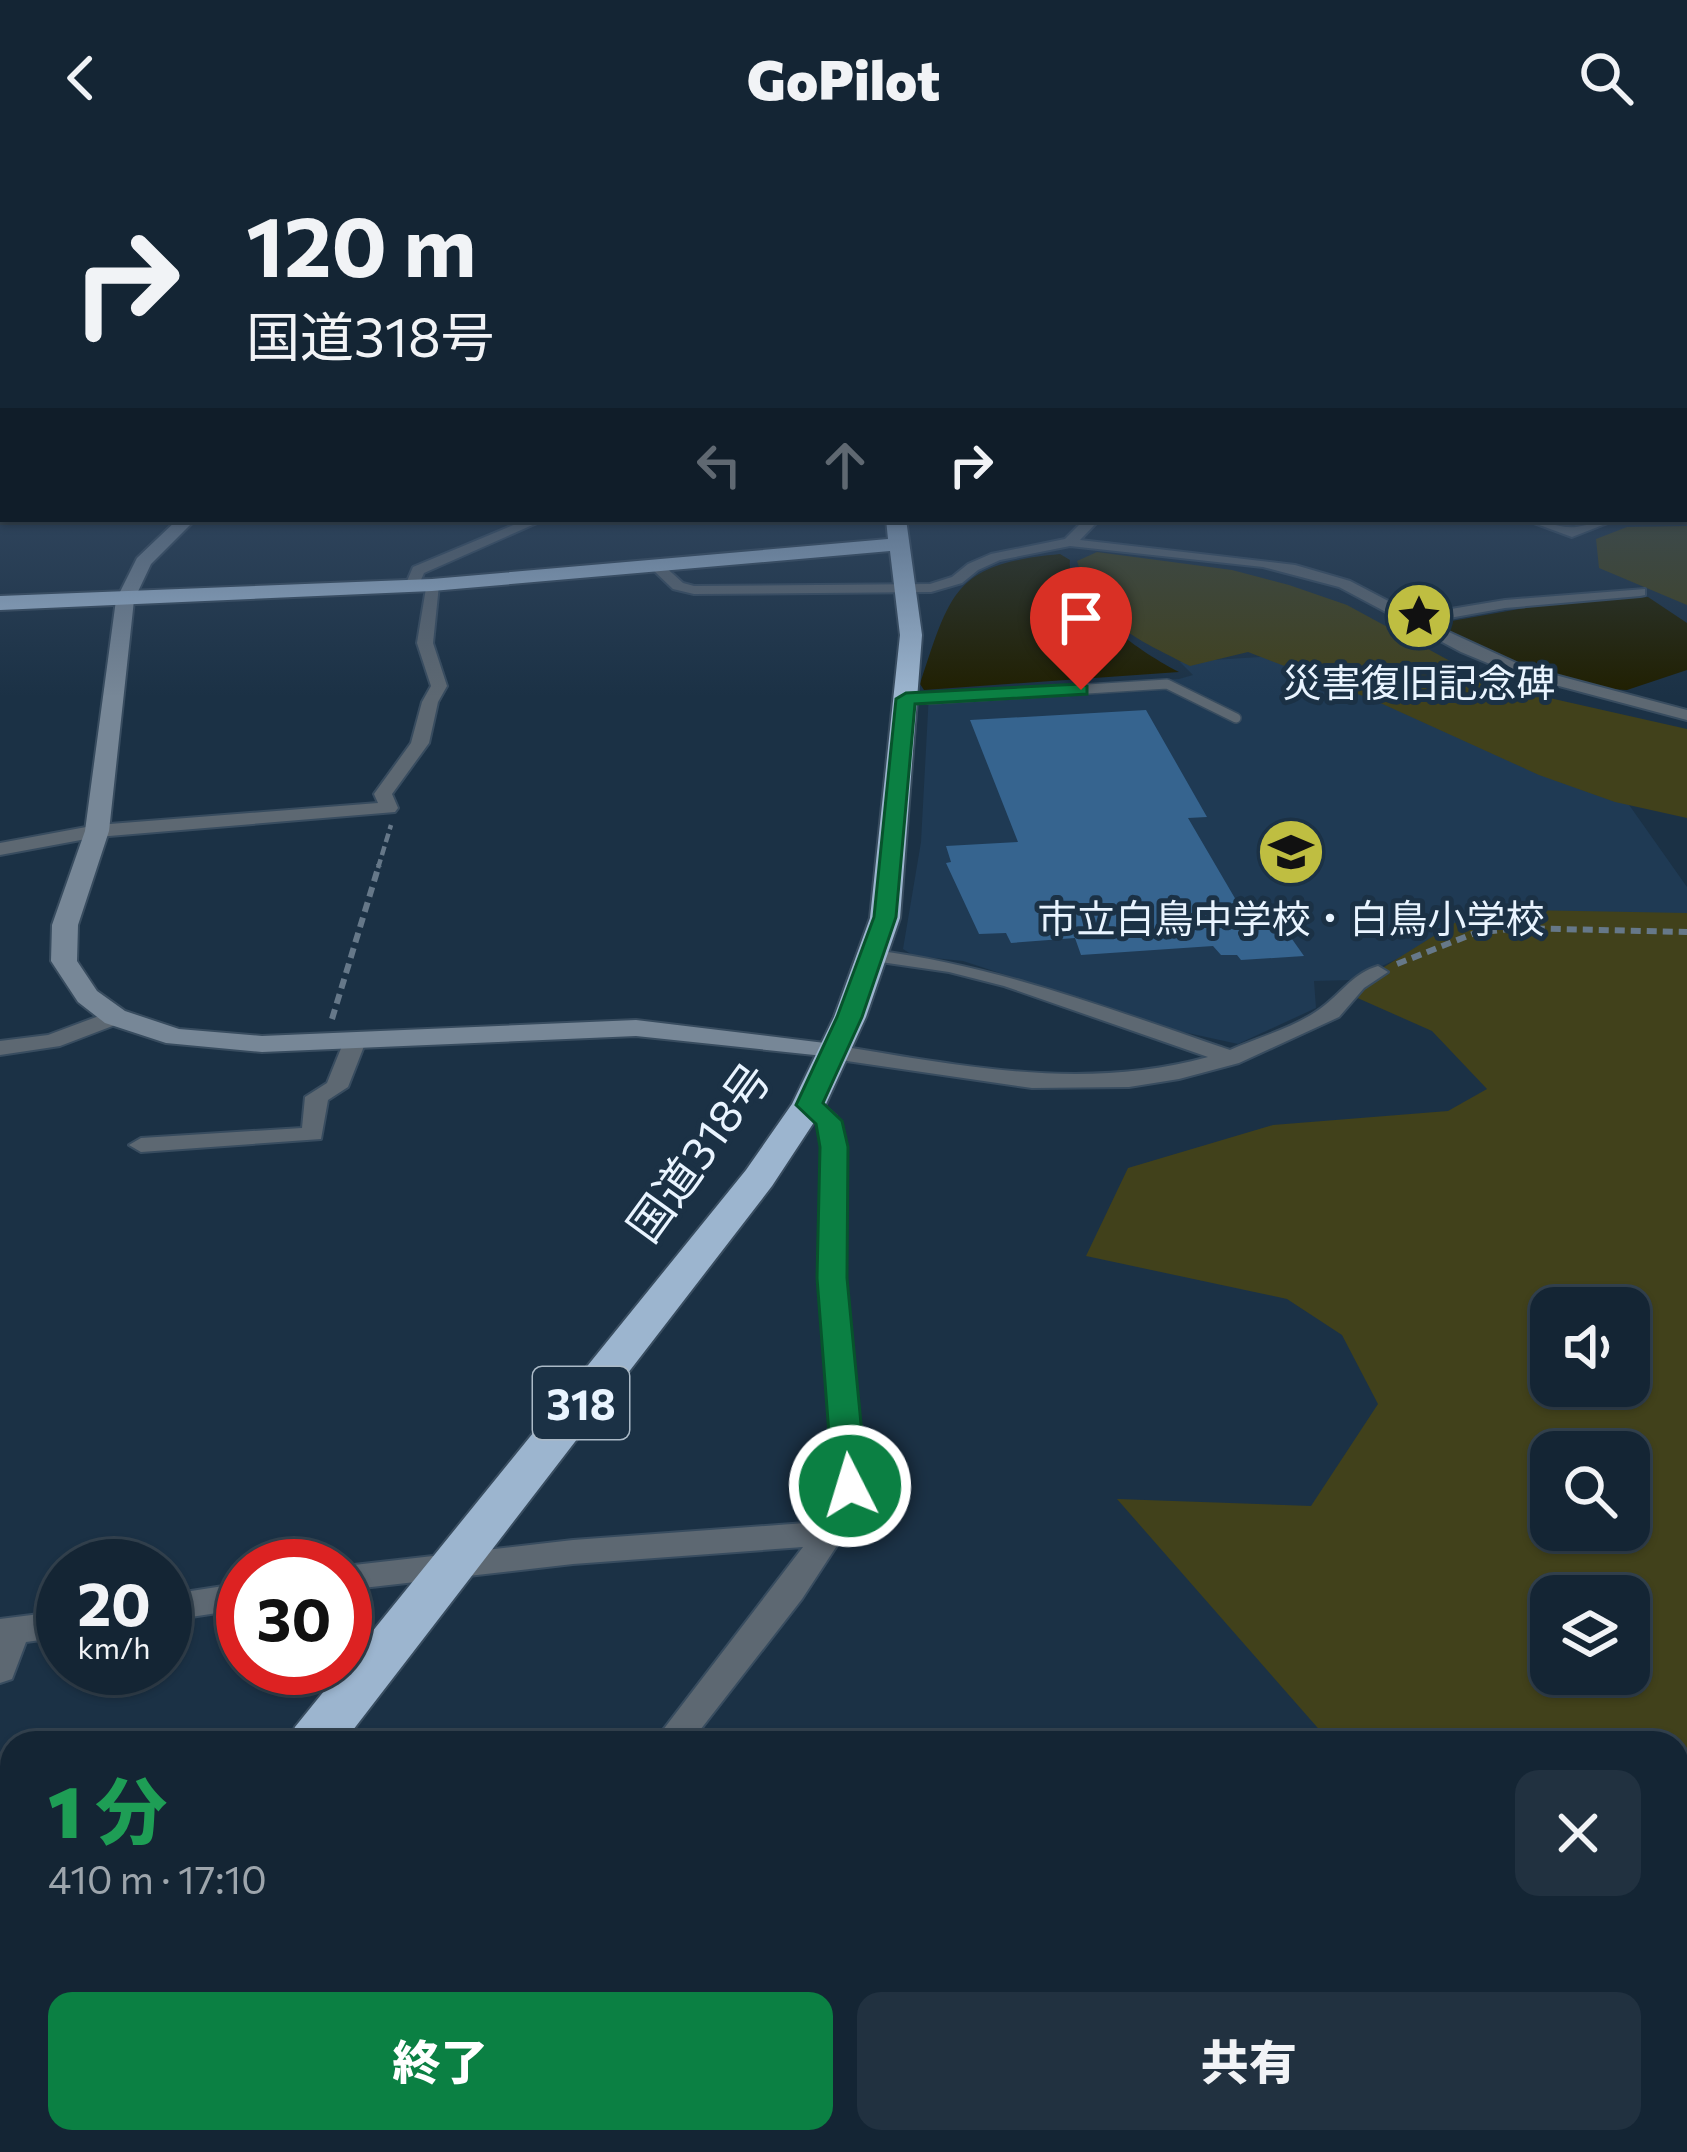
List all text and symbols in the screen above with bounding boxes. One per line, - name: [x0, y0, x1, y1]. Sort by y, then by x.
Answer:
- icon: back: [48, 45, 114, 111]
- text: GoPilot: [747, 45, 940, 111]
- icon: search: [1573, 45, 1639, 111]
- text: 120 m: [246, 192, 476, 294]
- icon: right: [48, 204, 204, 360]
- text: 国道318号: [246, 302, 495, 368]
- icon: left: [686, 432, 752, 498]
- icon: ahead: [812, 432, 878, 498]
- icon: right: [938, 432, 1004, 498]
- pin: [1030, 567, 1132, 690]
- place icon: 災害復旧記念碑: [1384, 581, 1454, 651]
- icon: arrive: [1048, 585, 1114, 651]
- place label: 災害復旧記念碑: [1282, 657, 1556, 705]
- school or university icon: 市立白鳥中学校・白鳥小学校: [1256, 817, 1326, 887]
- place label: 市立白鳥中学校・白鳥小学校: [1037, 893, 1545, 941]
- street label: 国道318号: [614, 1051, 780, 1251]
- map controls: [1530, 1287, 1650, 1695]
- button: sound: [1530, 1287, 1650, 1407]
- road number: 318: [533, 1367, 629, 1439]
- position arrow: [787, 1423, 913, 1549]
- button: search: [1530, 1431, 1650, 1551]
- speed limit sign: 30: [216, 1539, 372, 1695]
- text: 20: [77, 1565, 151, 1638]
- button: layers: [1530, 1575, 1650, 1695]
- text: km/h: [78, 1628, 150, 1665]
- text: 1 分: [48, 1765, 167, 1853]
- button: close: [1515, 1770, 1641, 1896]
- text: 410 m · 17:10: [48, 1854, 267, 1902]
- button: 終了: [48, 1992, 833, 2130]
- button: 共有: [857, 1992, 1641, 2130]

